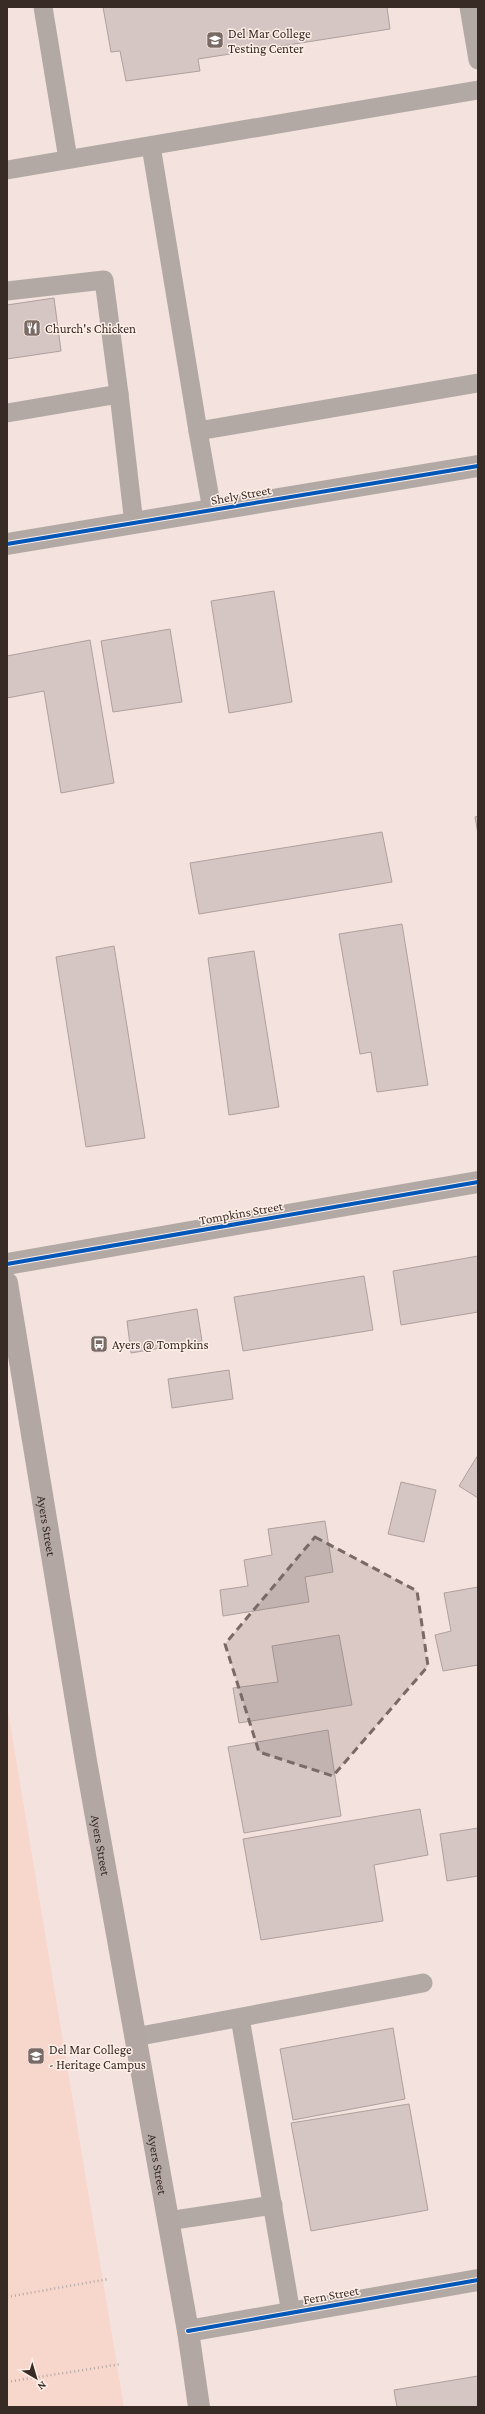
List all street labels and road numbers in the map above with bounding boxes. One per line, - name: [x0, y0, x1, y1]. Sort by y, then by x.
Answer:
- street label: Shely Street: [210, 482, 273, 508]
- street label: Tompkins Street: [198, 1198, 285, 1228]
- street label: Ayers Street: [35, 1494, 60, 1558]
- street label: Ayers Street: [88, 1814, 114, 1877]
- street label: Ayers Street: [145, 2133, 171, 2196]
- street label: Fern Street: [302, 2283, 361, 2307]

